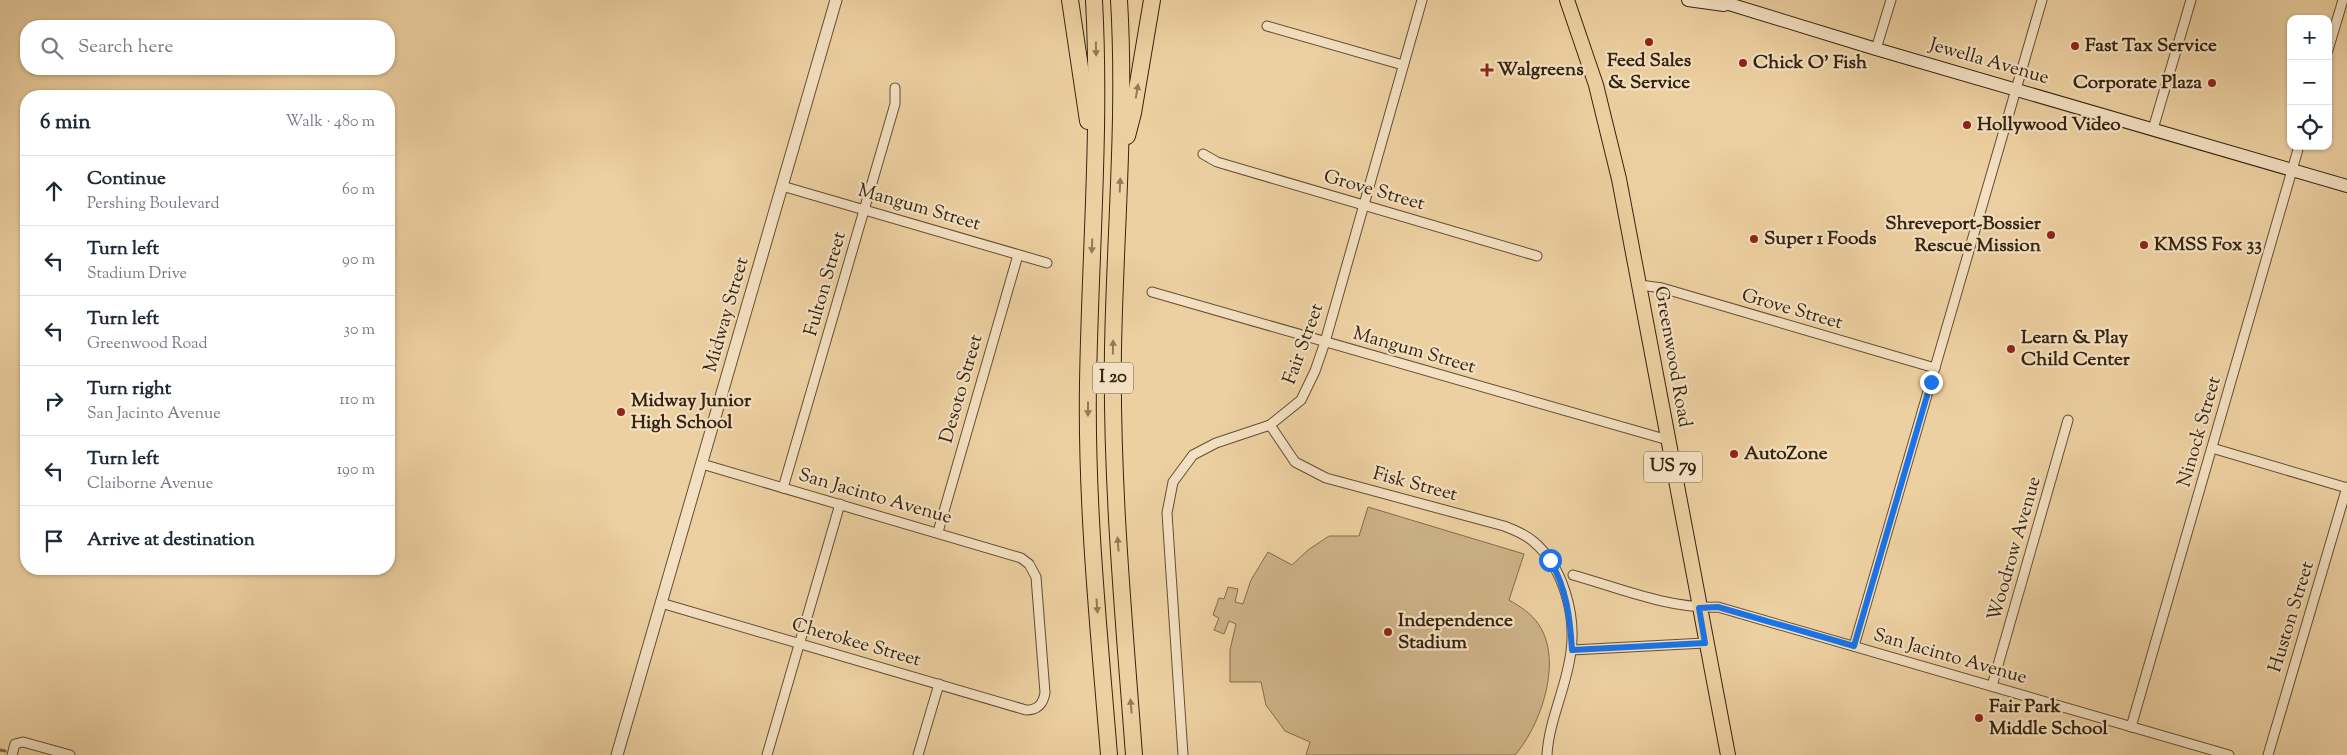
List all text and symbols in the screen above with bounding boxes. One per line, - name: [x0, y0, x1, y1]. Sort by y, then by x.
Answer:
- map controls: [2287, 15, 2332, 150]
- button: +: [2287, 15, 2332, 60]
- search box: [20, 20, 395, 75]
- street label: Jewella Avenue: [1925, 32, 2052, 92]
- place label: Fast Tax Service: [2085, 33, 2217, 60]
- icon: search: [38, 34, 66, 62]
- text: Search here: [78, 34, 173, 61]
- marker: Feed Sales & Service: [1643, 36, 1655, 48]
- marker: Fast Tax Service: [2069, 40, 2081, 52]
- one-way arrow: [1092, 41, 1100, 57]
- place label: Feed Sales & Service: [1607, 48, 1692, 97]
- place label: Chick O' Fish: [1753, 50, 1868, 77]
- place label: Walgreens: [1497, 57, 1584, 84]
- marker: Chick O' Fish: [1737, 57, 1749, 69]
- button: −: [2287, 60, 2332, 105]
- marker: Walgreens: [1481, 64, 1493, 76]
- place label: Corporate Plaza: [2073, 70, 2202, 97]
- marker: Corporate Plaza: [2206, 77, 2218, 89]
- one-way arrow: [1133, 83, 1141, 99]
- button: locate: [2287, 105, 2332, 150]
- text: 6 min: [40, 108, 91, 138]
- text: Walk · 480 m: [285, 111, 375, 134]
- place label: Hollywood Video: [1977, 112, 2121, 139]
- marker: Hollywood Video: [1961, 119, 1973, 131]
- street label: Grove Street: [1320, 164, 1428, 218]
- text: Continue: [87, 166, 166, 193]
- one-way arrow: [1116, 176, 1124, 192]
- icon: ahead: [40, 177, 68, 205]
- street label: Mangum Street: [855, 178, 984, 239]
- text: 60 m: [342, 179, 375, 202]
- text: Pershing Boulevard: [87, 193, 220, 216]
- place label: Shreveport-Bossier Rescue Mission: [1885, 211, 2042, 260]
- place label: Super 1 Foods: [1764, 226, 1877, 253]
- street label: Fulton Street: [798, 228, 854, 339]
- marker: Shreveport-Bossier Rescue Mission: [2045, 229, 2057, 241]
- place label: KMSS Fox 33: [2154, 232, 2262, 259]
- marker: Super 1 Foods: [1748, 233, 1760, 245]
- text: Turn left: [87, 236, 159, 263]
- one-way arrow: [1088, 238, 1096, 254]
- marker: KMSS Fox 33: [2138, 239, 2150, 251]
- icon: left: [40, 247, 68, 275]
- text: 90 m: [342, 249, 375, 272]
- street label: Midway Street: [698, 254, 756, 376]
- text: Stadium Drive: [87, 263, 187, 286]
- street label: Grove Street: [1738, 283, 1846, 337]
- street label: Greenwood Road: [1646, 284, 1698, 430]
- street label: Fair Street: [1277, 299, 1331, 388]
- text: Turn left: [87, 306, 159, 333]
- icon: left: [40, 317, 68, 345]
- text: 30 m: [344, 319, 375, 342]
- street label: Mangum Street: [1350, 321, 1479, 382]
- place label: Learn & Play Child Center: [2021, 325, 2131, 374]
- street label: Desoto Street: [934, 331, 991, 446]
- text: Greenwood Road: [87, 333, 207, 356]
- one-way arrow: [1110, 339, 1118, 355]
- marker: Learn & Play Child Center: [2005, 343, 2017, 355]
- road number: I 20: [1093, 362, 1133, 393]
- route end: [1920, 371, 1943, 394]
- street label: Ninock Street: [2171, 373, 2229, 490]
- text: Turn right: [87, 376, 171, 403]
- icon: right: [40, 387, 68, 415]
- place label: Midway Junior High School: [631, 388, 752, 437]
- text: 110 m: [339, 389, 375, 412]
- one-way arrow: [1084, 401, 1092, 417]
- text: San Jacinto Avenue: [87, 403, 221, 426]
- marker: Midway Junior High School: [615, 406, 627, 418]
- place label: AutoZone: [1744, 441, 1828, 468]
- text: Turn left: [87, 446, 159, 473]
- marker: AutoZone: [1728, 448, 1740, 460]
- road number: US 79: [1644, 452, 1702, 482]
- icon: left: [40, 457, 68, 485]
- text: 190 m: [337, 459, 375, 482]
- street label: Fisk Street: [1370, 461, 1461, 509]
- street label: San Jacinto Avenue: [795, 462, 955, 532]
- text: Claiborne Avenue: [87, 473, 213, 496]
- street label: Woodrow Avenue: [1981, 473, 2049, 624]
- icon: arrive: [40, 527, 68, 555]
- text: Arrive at destination: [87, 527, 255, 554]
- one-way arrow: [1113, 536, 1121, 552]
- route start: [1539, 549, 1562, 572]
- street label: Huston Street: [2262, 558, 2322, 676]
- one-way arrow: [1094, 598, 1102, 614]
- place label: Independence Stadium: [1398, 608, 1513, 657]
- street label: Cherokee Street: [788, 612, 924, 674]
- street label: San Jacinto Avenue: [1870, 622, 2030, 692]
- marker: Independence Stadium: [1382, 626, 1394, 638]
- place label: Fair Park Middle School: [1989, 694, 2109, 743]
- one-way arrow: [1126, 698, 1134, 714]
- marker: Fair Park Middle School: [1973, 712, 1985, 724]

